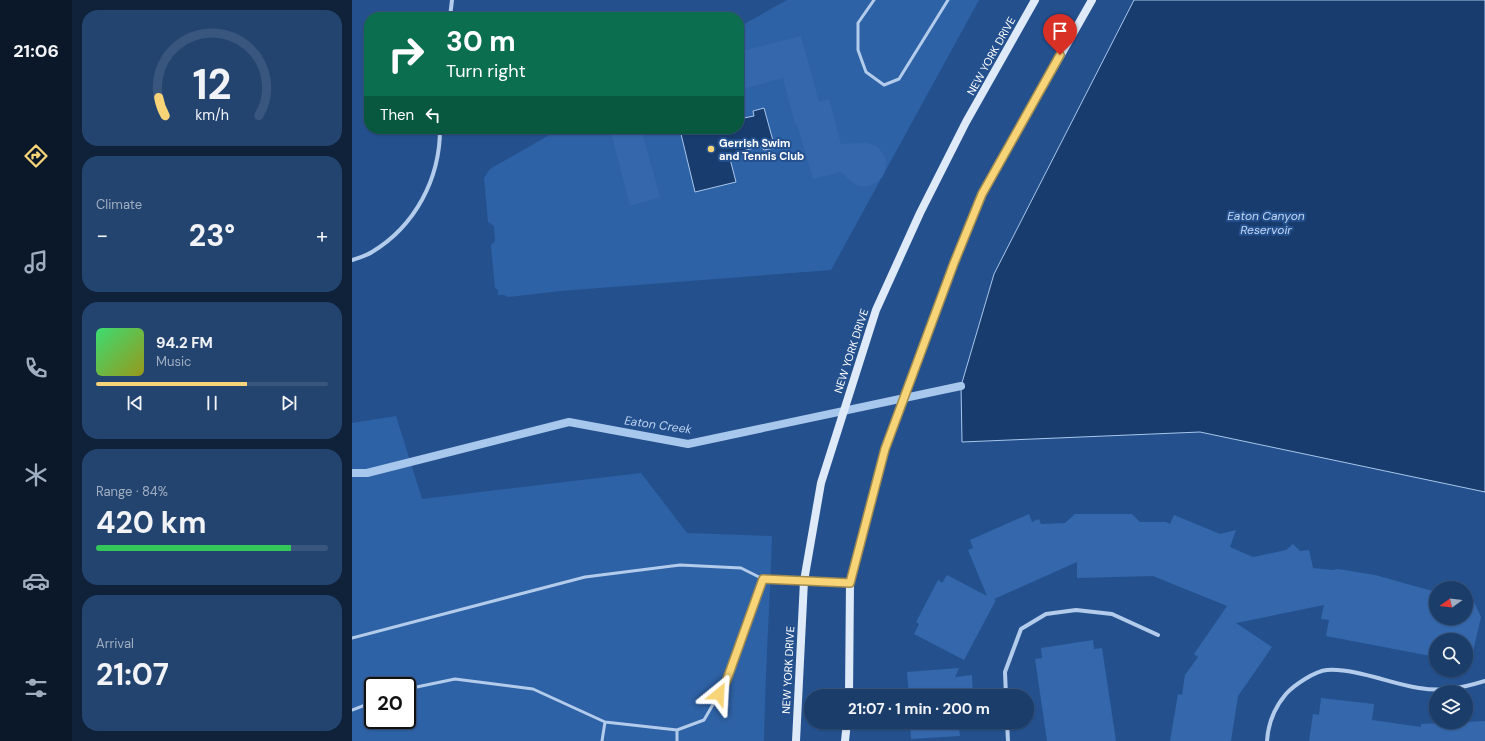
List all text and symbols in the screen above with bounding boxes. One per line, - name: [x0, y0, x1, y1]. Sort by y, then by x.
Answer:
- street label: NEW YORK DRIVE: [964, 14, 1018, 98]
- pin: [1043, 14, 1077, 55]
- icon: arrive: [1049, 20, 1071, 42]
- text: 30 m: [446, 23, 516, 60]
- icon: right: [380, 28, 432, 80]
- text: 21:06: [13, 39, 59, 63]
- text: 12: [192, 58, 232, 112]
- text: Turn right: [446, 59, 526, 83]
- icon: left: [422, 104, 444, 126]
- text: Then: [380, 105, 414, 125]
- text: km/h: [195, 106, 229, 124]
- place label: Gerrish Swim and Tennis Club: [719, 136, 804, 163]
- icon: directions: [22, 142, 50, 170]
- marker: Gerrish Swim and Tennis Club: [706, 144, 716, 154]
- text: Climate: [96, 196, 142, 213]
- water label: Eaton Canyon Reservoir: [1227, 208, 1305, 238]
- text: 23°: [189, 216, 235, 255]
- text: −: [96, 221, 108, 250]
- text: +: [316, 221, 328, 250]
- icon: music: [22, 248, 50, 276]
- street label: NEW YORK DRIVE: [831, 307, 871, 395]
- text: 94.2 FM: [156, 333, 213, 353]
- text: Music: [156, 353, 191, 370]
- icon: phone: [22, 354, 50, 382]
- icon: previous: [124, 392, 146, 414]
- icon: pause: [201, 392, 223, 414]
- icon: next: [278, 392, 300, 414]
- water label: Eaton Creek: [623, 412, 694, 438]
- icon: climate: [22, 461, 50, 489]
- text: Range · 84%: [96, 483, 168, 500]
- text: 420 km: [96, 503, 206, 542]
- icon: car: [22, 567, 50, 595]
- north arrow: [1429, 581, 1473, 625]
- map controls: [1429, 581, 1473, 729]
- street label: NEW YORK DRIVE: [779, 626, 797, 714]
- button: search: [1429, 633, 1473, 677]
- text: Arrival: [96, 635, 134, 652]
- text: 21:07: [96, 655, 169, 694]
- position arrow: [698, 673, 740, 715]
- icon: filters: [22, 674, 50, 702]
- speed limit sign: 20: [364, 677, 416, 729]
- button: layers: [1429, 685, 1473, 729]
- text: 21:07 · 1 min · 200 m: [848, 699, 990, 719]

